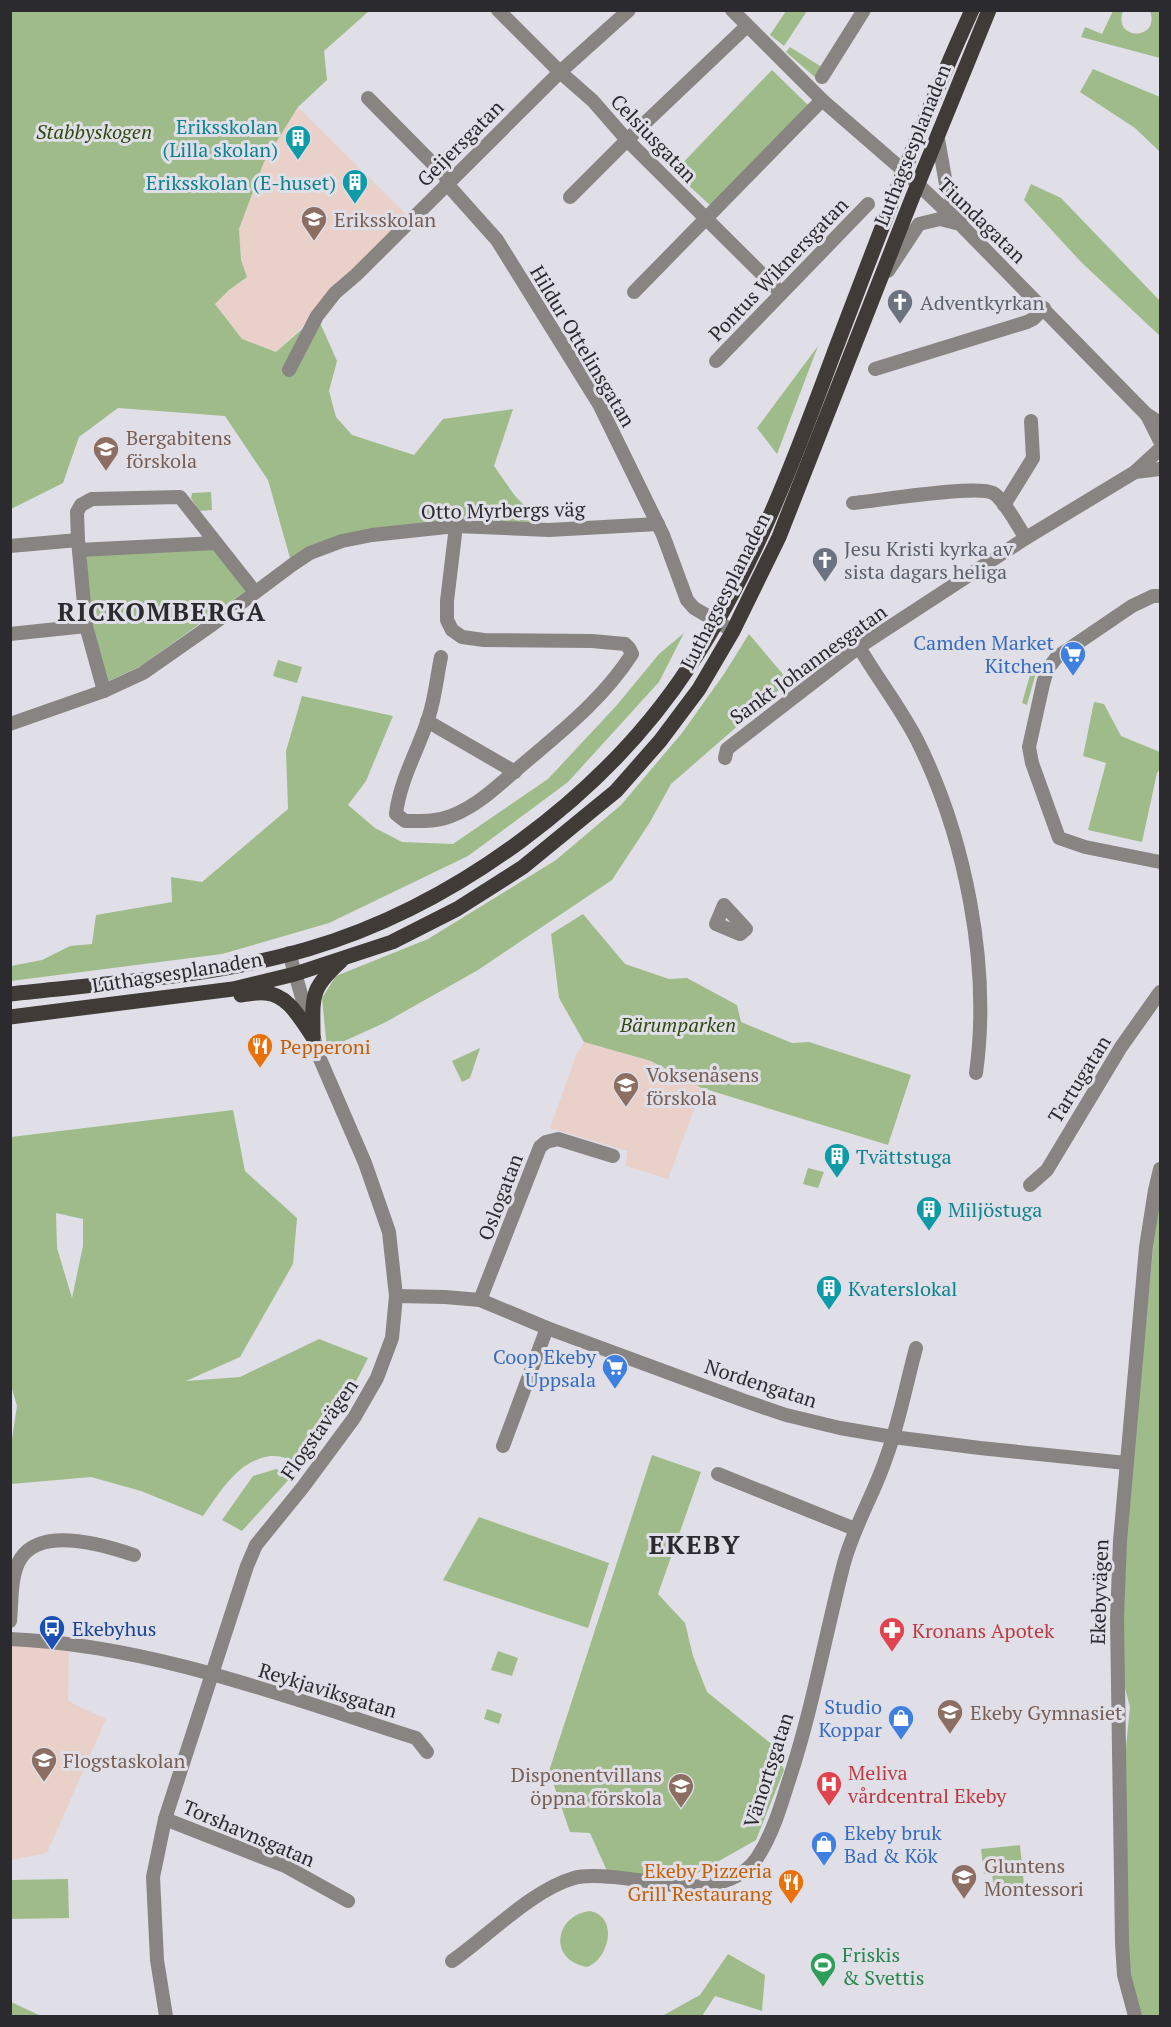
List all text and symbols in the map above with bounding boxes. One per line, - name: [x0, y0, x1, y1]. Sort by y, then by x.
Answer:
- street label: Luthagsesplanaden: [867, 60, 957, 230]
- street label: Celsiusgatan: [605, 88, 703, 188]
- street label: Geijersgatan: [411, 94, 509, 192]
- place label: Eriksskolan (Lilla skolan): [162, 113, 278, 163]
- park label: Stabbyskogen: [36, 118, 152, 145]
- building icon: Eriksskolan (Lilla skolan): [283, 123, 313, 161]
- building icon: Eriksskolan (E-huset): [340, 167, 370, 205]
- place label: Eriksskolan (E-huset): [146, 169, 336, 196]
- street label: Tiundagatan: [932, 171, 1032, 269]
- street label: Pontus Wiknersgatan: [702, 191, 854, 347]
- school or university icon: Eriksskolan: [299, 204, 329, 242]
- place label: Eriksskolan: [334, 206, 436, 233]
- street label: Hildur Ottelinsgatan: [524, 260, 642, 432]
- church icon: Adventkyrkan: [885, 287, 915, 325]
- place label: Adventkyrkan: [920, 289, 1044, 316]
- place label: Bergabitens förskola: [126, 424, 232, 474]
- school or university icon: Bergabitens förskola: [91, 434, 121, 472]
- street label: Otto Myrbergs väg: [421, 495, 586, 525]
- street label: Luthagsesplanaden: [674, 508, 776, 674]
- place label: Jesu Kristi kyrka av sista dagars heliga: [844, 535, 1014, 585]
- church icon: Jesu Kristi kyrka av sista dagars heliga: [810, 545, 840, 583]
- district label: RICKOMBERGA: [57, 594, 267, 628]
- street label: Sankt Johannesgatan: [724, 598, 892, 730]
- place label: Camden Market Kitchen: [913, 629, 1055, 679]
- supermarket icon: Camden Market Kitchen: [1058, 639, 1088, 677]
- street label: Luthagsesplanaden: [90, 945, 264, 999]
- park label: Bärumparken: [619, 1011, 736, 1038]
- street label: Tartugatan: [1041, 1030, 1117, 1128]
- restaurant icon: Pepperoni: [245, 1031, 275, 1069]
- place label: Pepperoni: [280, 1033, 371, 1060]
- place label: Voksenåsens förskola: [646, 1061, 759, 1111]
- school or university icon: Voksenåsens förskola: [611, 1070, 641, 1108]
- building icon: Tvättstuga: [822, 1141, 852, 1179]
- place label: Tvättstuga: [856, 1143, 952, 1170]
- street label: Oslogatan: [471, 1150, 529, 1244]
- building icon: Miljöstuga: [914, 1194, 944, 1232]
- place label: Miljöstuga: [948, 1196, 1042, 1223]
- building icon: Kvaterslokal: [814, 1273, 844, 1311]
- place label: Kvaterslokal: [848, 1275, 957, 1302]
- place label: Coop Ekeby Uppsala: [493, 1343, 597, 1393]
- supermarket icon: Coop Ekeby Uppsala: [600, 1352, 630, 1390]
- street label: Nordengatan: [701, 1352, 821, 1414]
- street label: Flogstavägen: [274, 1373, 364, 1485]
- district label: EKEBY: [649, 1527, 741, 1561]
- street label: Ekebyvägen: [1084, 1539, 1114, 1645]
- bus stop icon: Ekebyhus: [37, 1613, 67, 1651]
- place label: Ekebyhus: [72, 1615, 156, 1642]
- pharmacy icon: Kronans Apotek: [877, 1615, 907, 1653]
- place label: Kronans Apotek: [912, 1617, 1055, 1644]
- street label: Reykjaviksgatan: [255, 1656, 401, 1724]
- place label: Studio Koppar: [819, 1693, 882, 1743]
- school or university icon: Ekeby Gymnasiet: [935, 1697, 965, 1735]
- place label: Ekeby Gymnasiet: [970, 1699, 1123, 1726]
- shop icon: Studio Koppar: [886, 1703, 916, 1741]
- street label: Vänortsgatan: [737, 1709, 799, 1831]
- school or university icon: Flogstaskolan: [29, 1745, 59, 1783]
- place label: Flogstaskolan: [63, 1747, 186, 1774]
- place label: Meliva vårdcentral Ekeby: [847, 1759, 1007, 1809]
- place label: Disponentvillans öppna förskola: [511, 1761, 662, 1811]
- hospital icon: Meliva vårdcentral Ekeby: [814, 1769, 844, 1807]
- school or university icon: Disponentvillans öppna förskola: [666, 1771, 696, 1809]
- street label: Torshavnsgatan: [179, 1793, 319, 1873]
- place label: Ekeby bruk Bad & Kök: [844, 1819, 942, 1869]
- shop icon: Ekeby bruk Bad & Kök: [809, 1829, 839, 1867]
- place label: Gluntens Montessori: [984, 1852, 1084, 1902]
- place label: Ekeby Pizzeria Grill Restaurang: [627, 1857, 772, 1907]
- school or university icon: Gluntens Montessori: [949, 1862, 979, 1900]
- restaurant icon: Ekeby Pizzeria Grill Restaurang: [776, 1867, 806, 1905]
- place label: Friskis & Svettis: [842, 1941, 924, 1991]
- sports icon: Friskis & Svettis: [808, 1950, 838, 1988]

